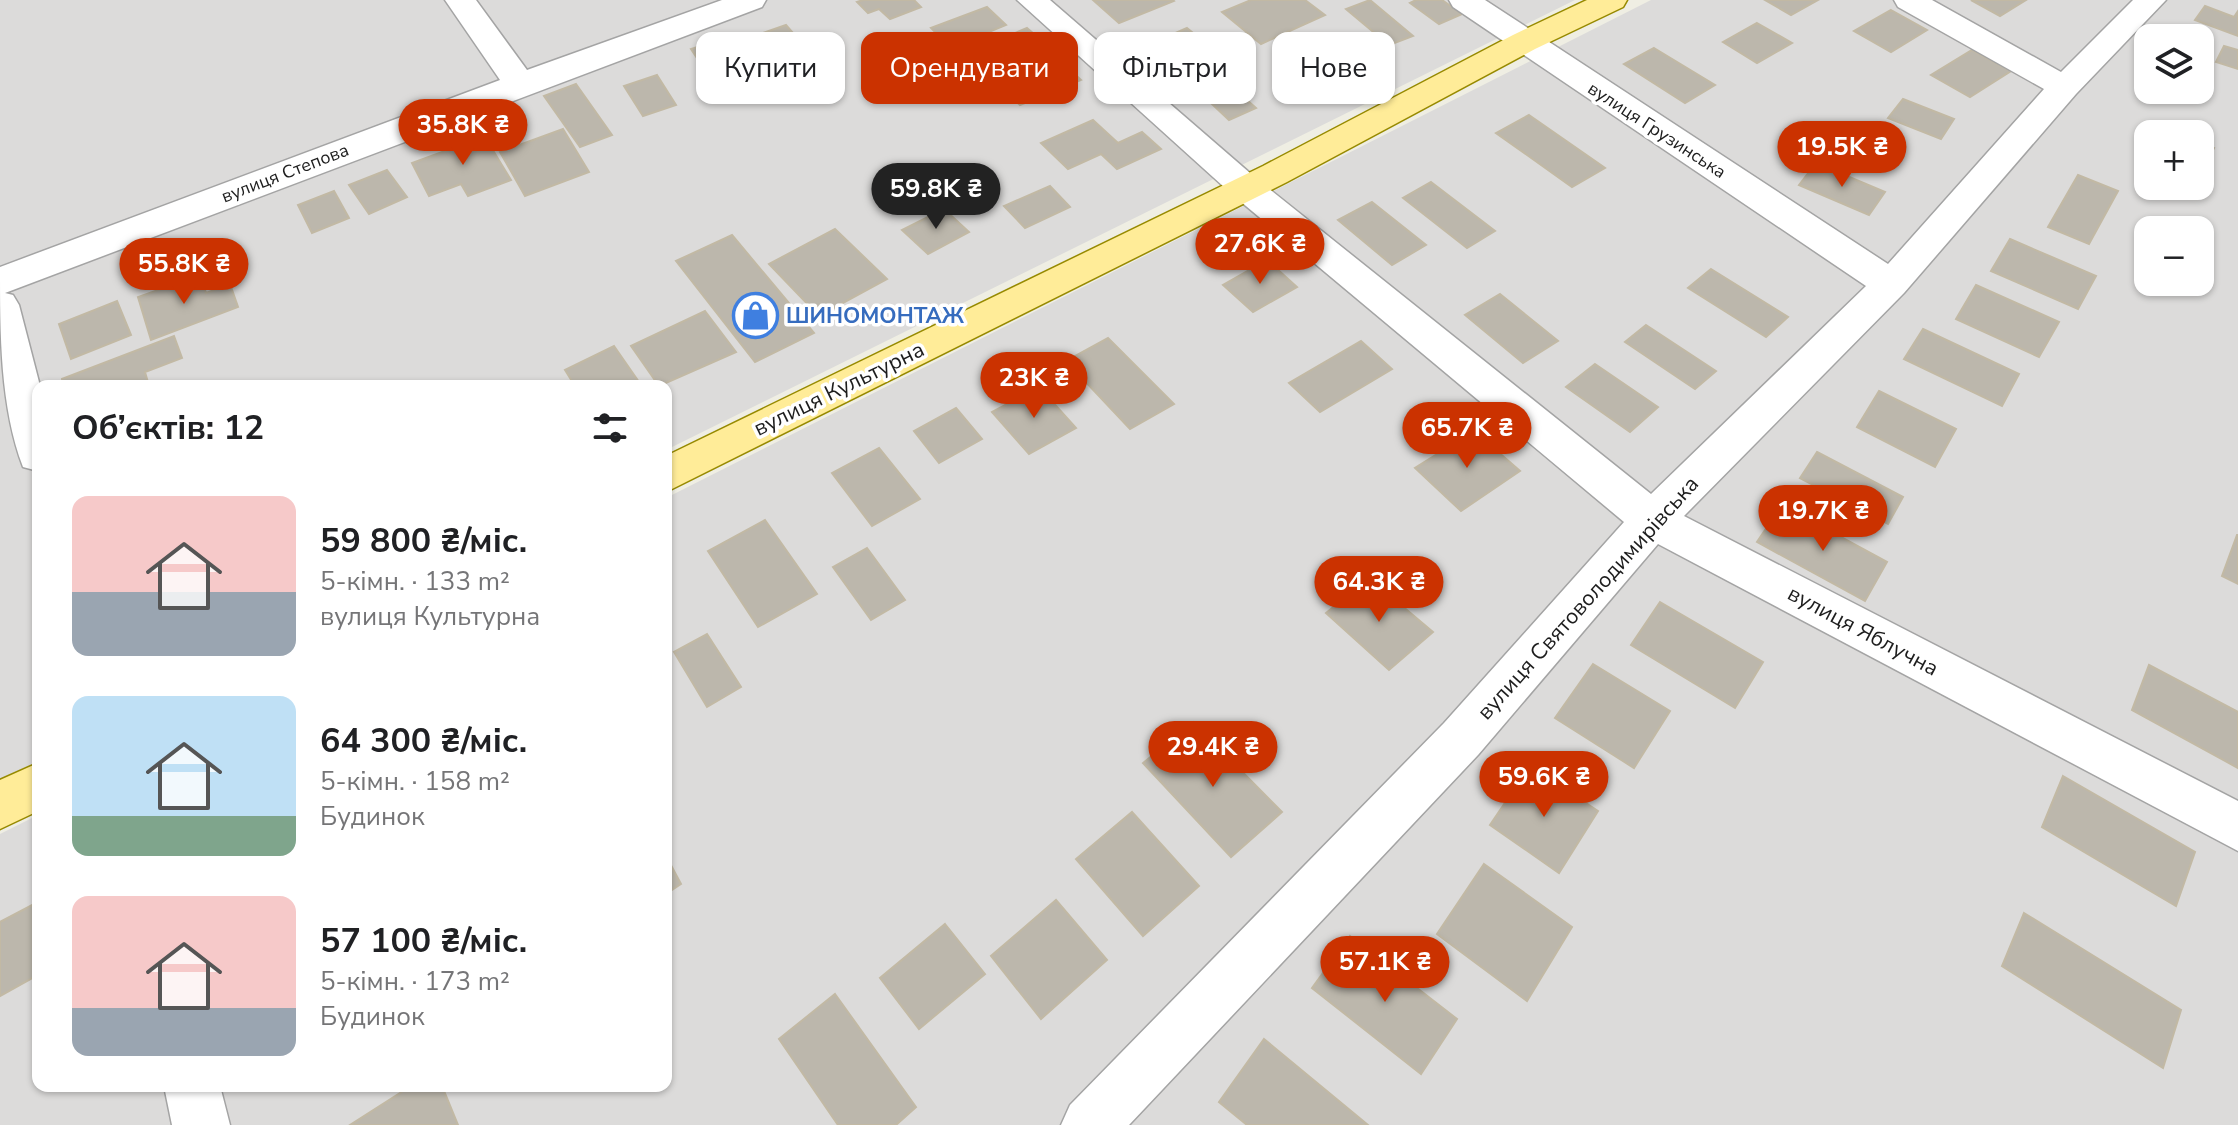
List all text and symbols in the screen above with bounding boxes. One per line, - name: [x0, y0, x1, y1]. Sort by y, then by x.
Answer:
- map controls: [2134, 24, 2214, 296]
- button: layers: [2134, 24, 2214, 104]
- chip: Купити: [696, 32, 845, 104]
- chip: Орендувати: [861, 32, 1078, 104]
- chip: Фільтри: [1094, 32, 1256, 104]
- chip: Нове: [1272, 32, 1395, 104]
- street label: вулиця Грузинська: [1583, 76, 1731, 184]
- pin: 35.8K ₴: [389, 99, 537, 167]
- text: 35.8K ₴: [416, 107, 510, 142]
- button: +: [2134, 120, 2214, 200]
- pin: 19.5K ₴: [1768, 121, 1916, 189]
- text: 19.5K ₴: [1795, 129, 1889, 164]
- street label: вулиця Степова: [218, 138, 352, 208]
- pin: 59.8K ₴: [862, 163, 1010, 231]
- text: 59.8K ₴: [889, 171, 983, 206]
- button: −: [2134, 216, 2214, 296]
- pin: 27.6K ₴: [1186, 218, 1334, 286]
- text: 27.6K ₴: [1213, 226, 1307, 261]
- pin: 55.8K ₴: [110, 238, 258, 306]
- text: 55.8K ₴: [137, 246, 231, 281]
- shop icon: ШИНОМОНТАЖ: [731, 292, 779, 340]
- place label: ШИНОМОНТАЖ: [786, 301, 965, 331]
- street label: вулиця Культурна: [749, 335, 929, 443]
- pin: 23K ₴: [978, 352, 1090, 420]
- text: 23K ₴: [998, 360, 1070, 395]
- pin: 65.7K ₴: [1393, 402, 1541, 470]
- text: Об’єктів: 12: [72, 405, 264, 451]
- icon: filters: [588, 406, 632, 450]
- text: 65.7K ₴: [1420, 410, 1514, 445]
- street label: вулиця Святоволодимирівська: [1470, 470, 1706, 726]
- pin: 19.7K ₴: [1749, 485, 1897, 553]
- text: 19.7K ₴: [1776, 493, 1870, 528]
- text: 59 800 ₴/міс.: [320, 518, 527, 564]
- icon: home: [136, 528, 232, 624]
- pin: 64.3K ₴: [1305, 556, 1453, 624]
- text: 5-кімн. · 133 m²: [320, 564, 510, 599]
- text: 64.3K ₴: [1332, 564, 1426, 599]
- street label: вулиця Яблучна: [1782, 579, 1944, 683]
- text: вулиця Культурна: [320, 599, 540, 634]
- text: 64 300 ₴/міс.: [320, 718, 527, 764]
- pin: 29.4K ₴: [1139, 721, 1287, 789]
- icon: home: [136, 728, 232, 824]
- text: 29.4K ₴: [1166, 729, 1260, 764]
- pin: 59.6K ₴: [1470, 751, 1618, 819]
- text: 59.6K ₴: [1497, 759, 1591, 794]
- text: 5-кімн. · 158 m²: [320, 764, 510, 799]
- text: Будинок: [320, 799, 425, 834]
- text: 57 100 ₴/міс.: [320, 918, 527, 964]
- icon: home: [136, 928, 232, 1024]
- pin: 57.1K ₴: [1311, 936, 1459, 1004]
- text: 57.1K ₴: [1338, 944, 1432, 979]
- text: 5-кімн. · 173 m²: [320, 964, 510, 999]
- text: Будинок: [320, 999, 425, 1034]

